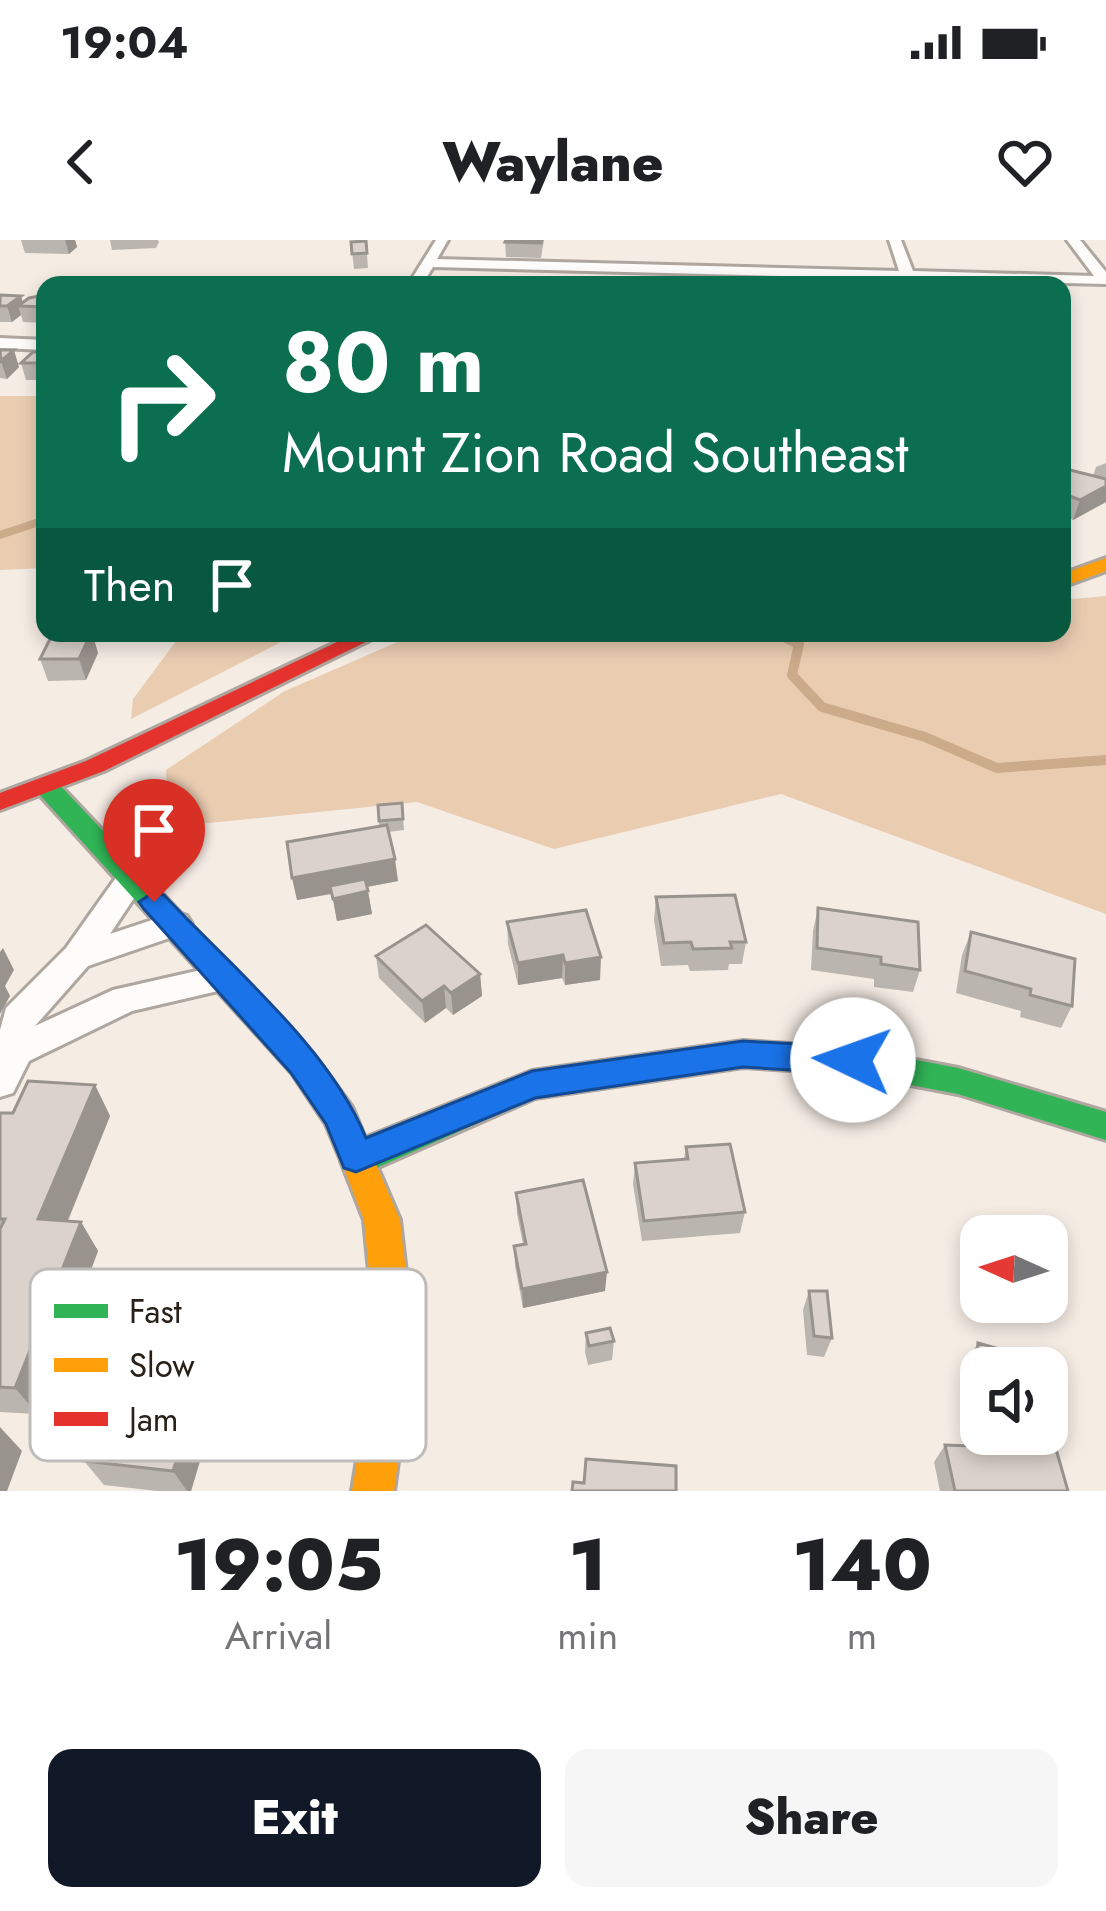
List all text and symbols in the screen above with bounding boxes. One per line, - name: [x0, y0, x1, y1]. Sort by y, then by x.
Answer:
- text: 19:04: [60, 10, 189, 75]
- text: Waylane: [442, 123, 664, 201]
- icon: back: [48, 129, 114, 195]
- icon: heart: [992, 129, 1058, 195]
- text: 80 m: [282, 302, 484, 424]
- icon: right: [84, 324, 240, 480]
- text: Mount Zion Road Southeast: [282, 414, 909, 492]
- icon: arrive: [199, 552, 265, 618]
- text: Then: [84, 553, 175, 618]
- pin: [103, 779, 205, 902]
- icon: arrive: [121, 797, 187, 863]
- position arrow: [790, 997, 916, 1123]
- north arrow: [960, 1215, 1068, 1323]
- map controls: [960, 1215, 1068, 1455]
- legend: [30, 1269, 426, 1461]
- text: Fast: [129, 1288, 182, 1335]
- text: Slow: [129, 1342, 195, 1389]
- button: sound: [960, 1347, 1068, 1455]
- text: Jam: [125, 1396, 179, 1443]
- text: 19:05: [174, 1513, 383, 1617]
- text: 1: [569, 1513, 607, 1617]
- text: 140: [792, 1513, 932, 1617]
- text: Arrival: [225, 1607, 332, 1664]
- text: min: [557, 1607, 618, 1664]
- text: m: [847, 1607, 877, 1664]
- button: Exit: [48, 1749, 541, 1887]
- button: Share: [565, 1749, 1058, 1887]

